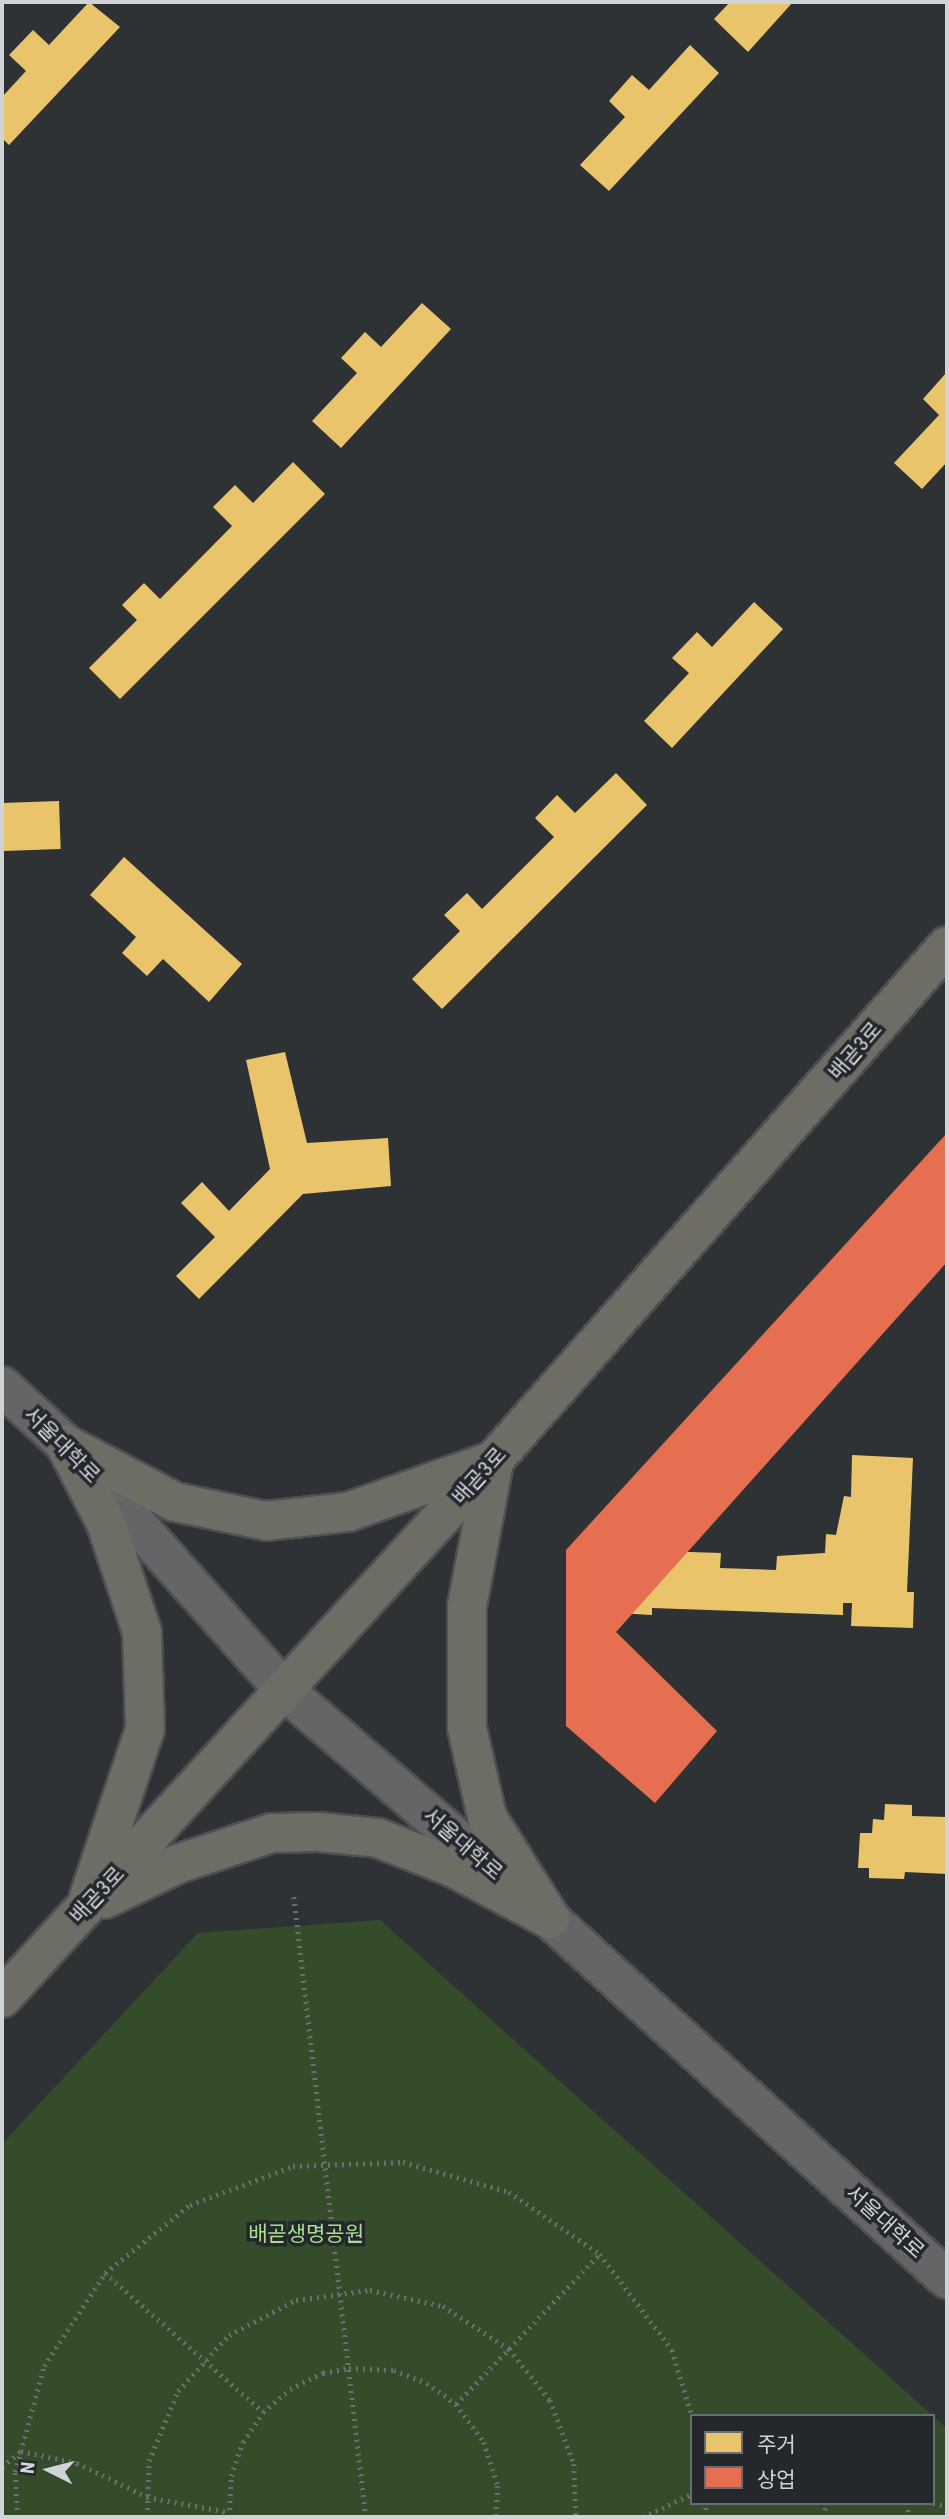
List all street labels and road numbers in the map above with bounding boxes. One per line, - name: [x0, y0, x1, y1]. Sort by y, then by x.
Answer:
- street label: 배곧3로: [823, 1017, 887, 1085]
- street label: 서울대학로: [19, 1402, 105, 1488]
- street label: 배곧3로: [447, 1442, 511, 1510]
- street label: 서울대학로: [418, 1803, 508, 1885]
- street label: 배곧3로: [64, 1861, 130, 1929]
- street label: 서울대학로: [841, 2180, 929, 2264]

